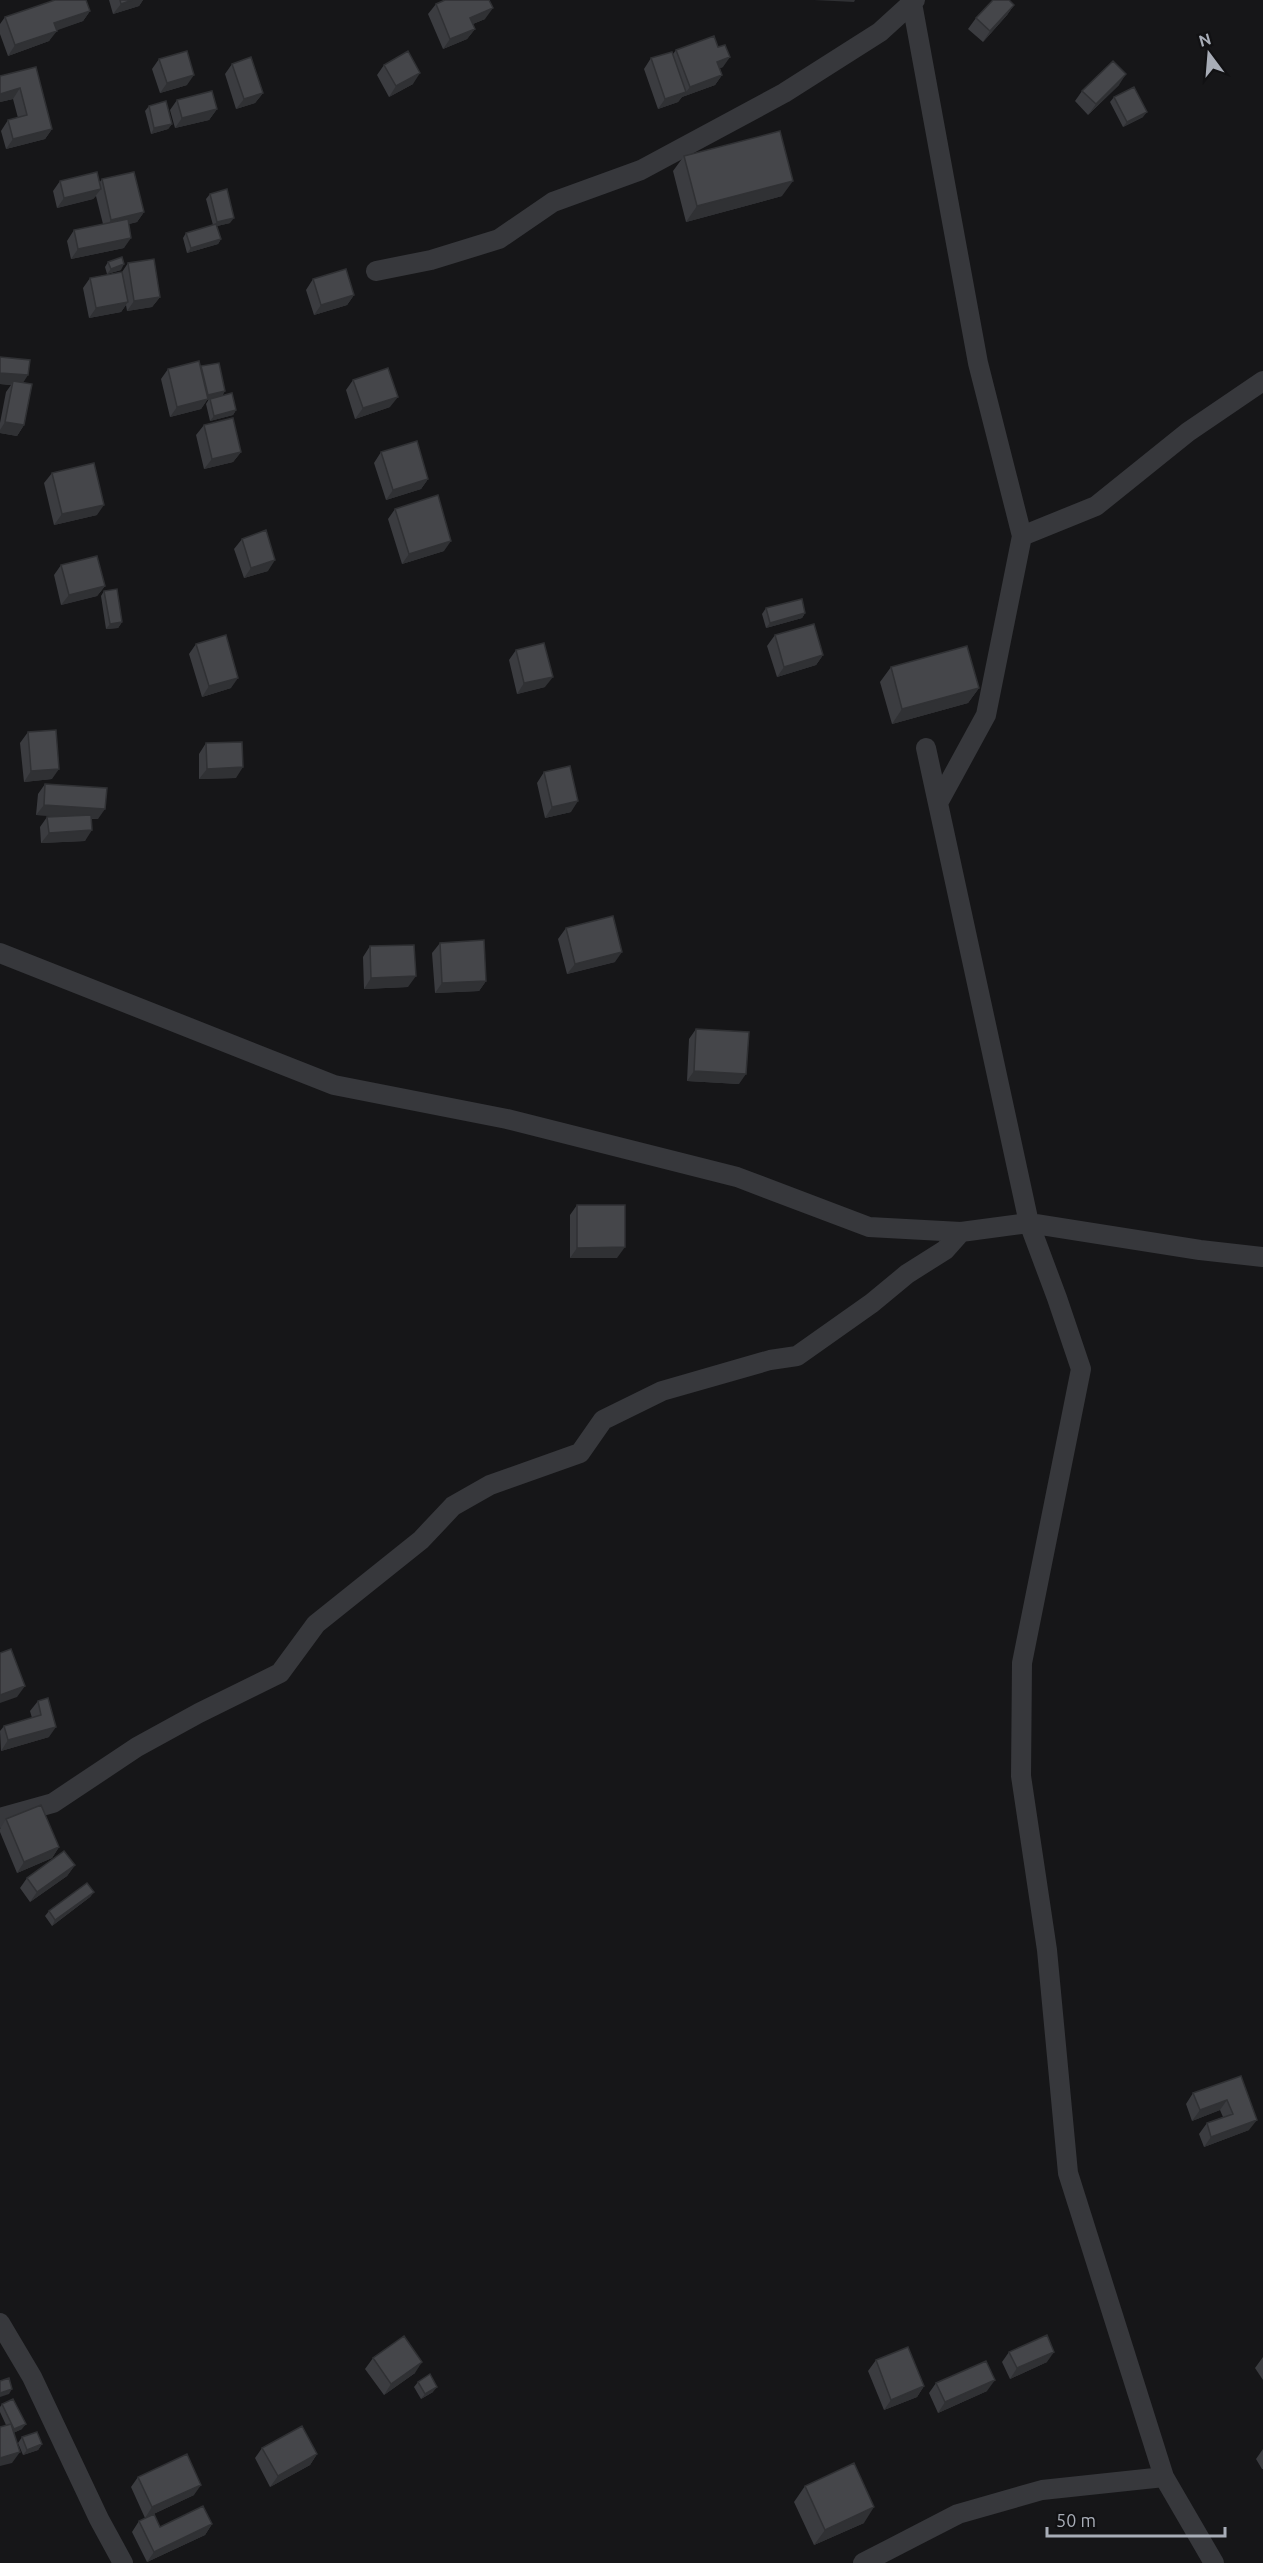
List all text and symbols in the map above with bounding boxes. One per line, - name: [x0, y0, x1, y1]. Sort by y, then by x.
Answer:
- north arrow: [1179, 24, 1239, 84]
- text: N: [1197, 29, 1213, 50]
- scale bar: [1047, 2500, 1226, 2538]
- text: 50 m: [1056, 2510, 1096, 2530]

